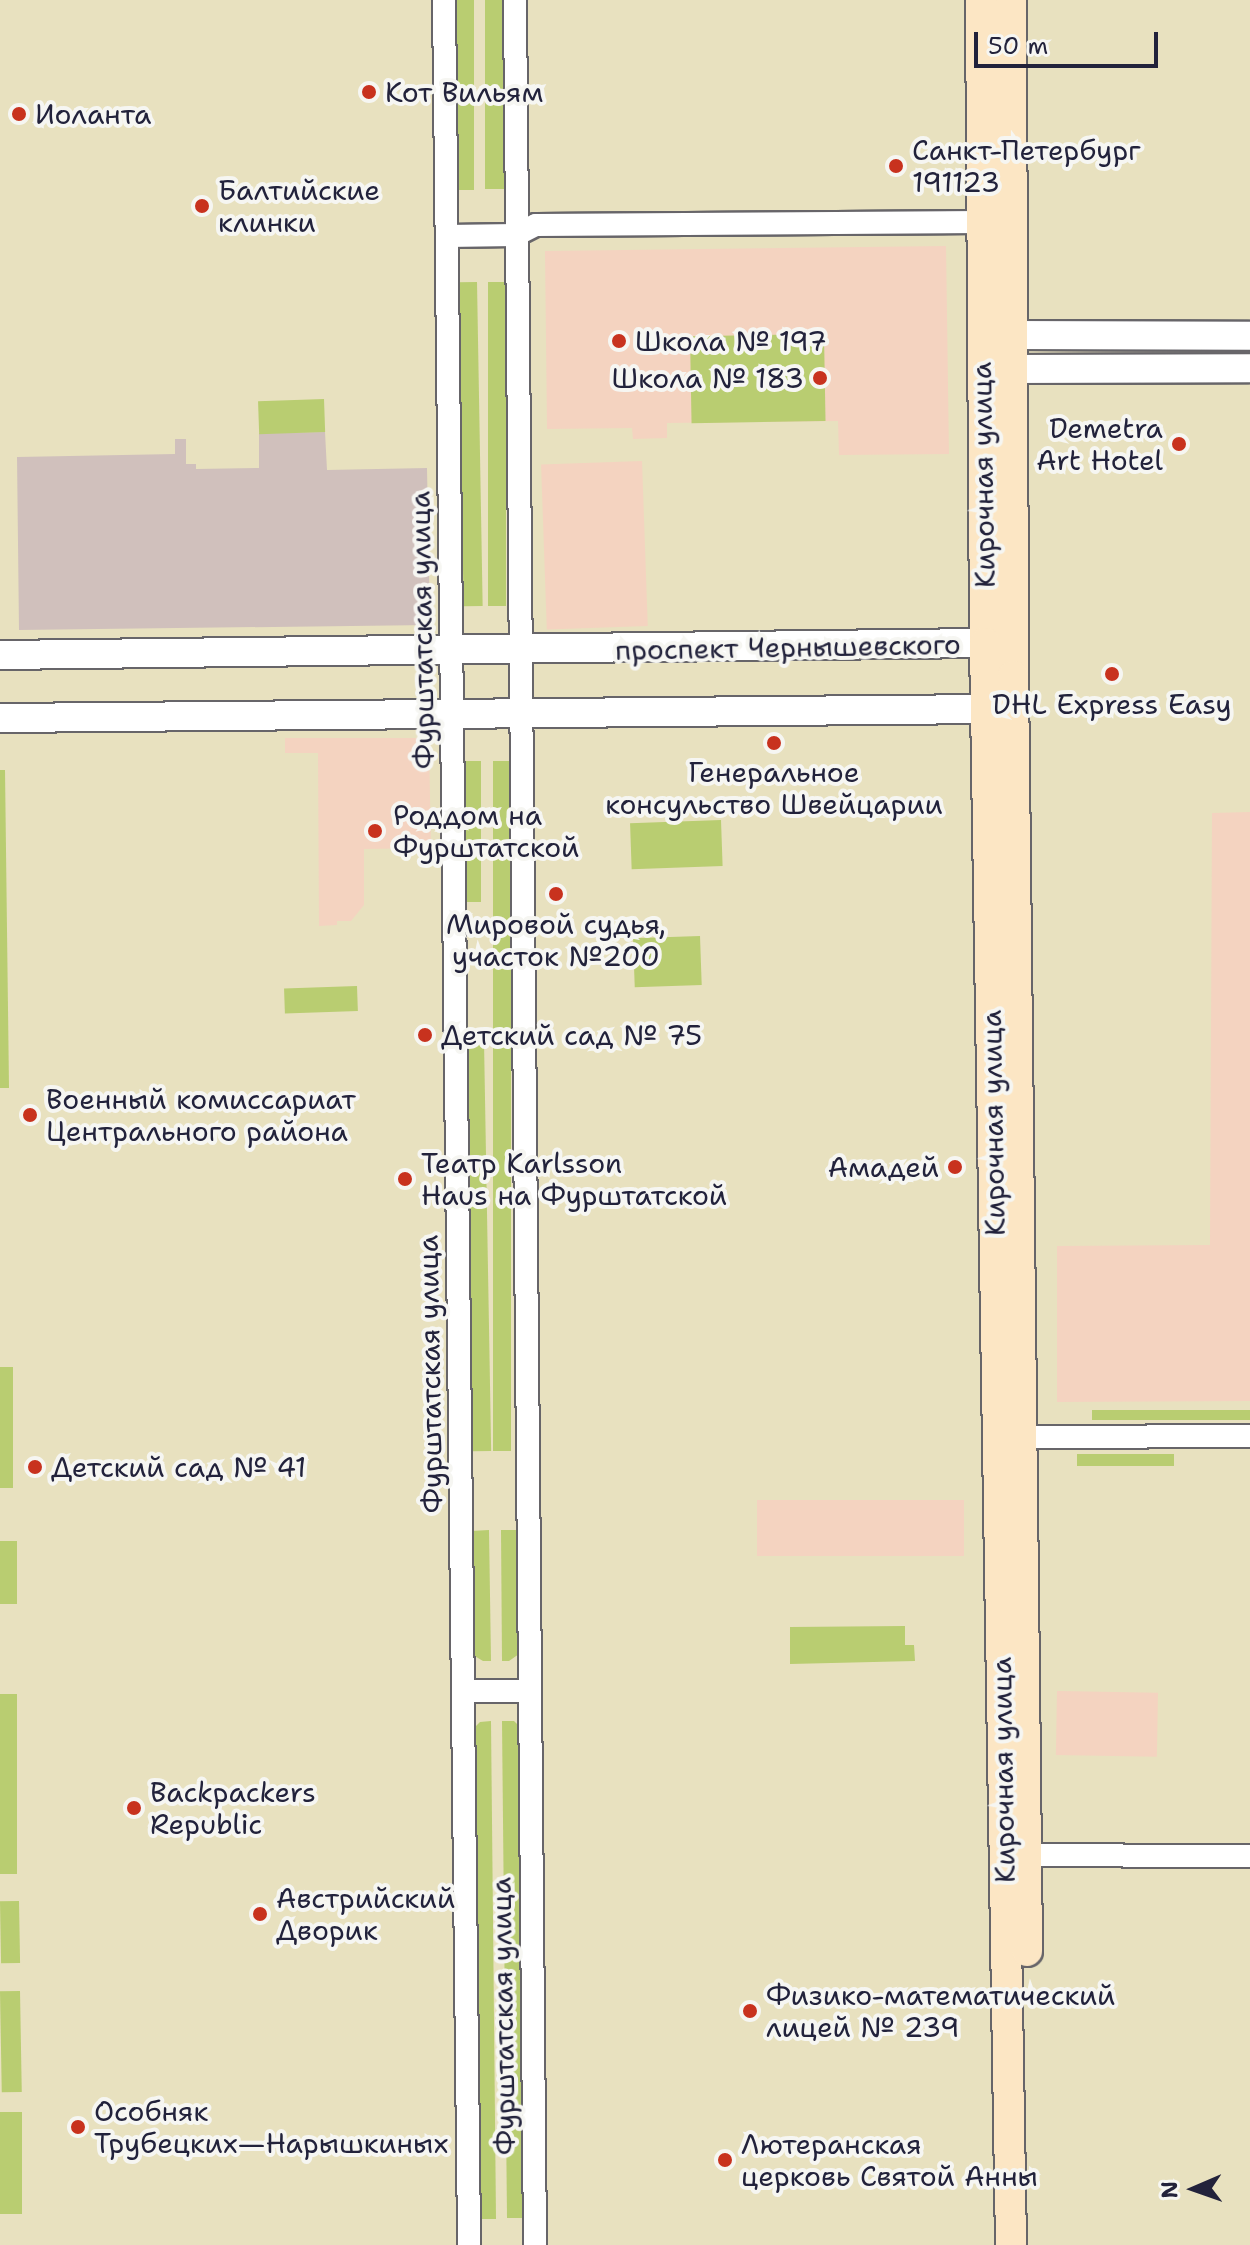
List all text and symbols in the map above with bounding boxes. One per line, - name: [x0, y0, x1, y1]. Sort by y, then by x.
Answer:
- scale bar: [978, 16, 1162, 66]
- text: 50 m: [988, 30, 1048, 62]
- place label: Кот Вильям: [385, 75, 543, 109]
- marker: Кот Вильям: [360, 83, 378, 101]
- place label: Иоланта: [35, 97, 151, 131]
- marker: Иоланта: [10, 105, 28, 123]
- place label: Санкт-Петербург 191123: [912, 133, 1141, 199]
- marker: Санкт-Петербург 191123: [887, 157, 905, 175]
- place label: Балтийские клинки: [218, 173, 380, 239]
- marker: Балтийские клинки: [193, 197, 211, 215]
- place label: Школа № 197: [635, 324, 827, 358]
- marker: Школа № 197: [610, 332, 628, 350]
- place label: Школа № 183: [611, 361, 804, 395]
- street label: Кирочная улица: [964, 362, 1002, 588]
- marker: Школа № 183: [811, 369, 829, 387]
- place label: Demetra Art Hotel: [1036, 411, 1163, 477]
- marker: Demetra Art Hotel: [1170, 435, 1188, 453]
- street label: Фурштатская улица: [403, 491, 441, 769]
- street label: проспект Чернышевского: [615, 627, 961, 667]
- marker: DHL Express Easy: [1103, 665, 1121, 683]
- place label: DHL Express Easy: [992, 687, 1232, 721]
- marker: Генеральное консульство Швейцарии: [765, 734, 783, 752]
- place label: Генеральное консульство Швейцарии: [605, 755, 943, 821]
- place label: Роддом на Фурштатской: [393, 798, 579, 864]
- marker: Роддом на Фурштатской: [364, 820, 386, 842]
- marker: Мировой судья, участок №200: [547, 885, 565, 903]
- place label: Мировой судья, участок №200: [446, 907, 666, 973]
- street label: Кирочная улица: [974, 1010, 1012, 1236]
- place label: Детский сад № 75: [441, 1018, 702, 1052]
- marker: Детский сад № 75: [416, 1026, 434, 1044]
- place label: Военный комиссариат Центрального района: [46, 1082, 356, 1148]
- marker: Военный комиссариат Центрального района: [21, 1106, 39, 1124]
- place label: Театр Karlsson Haus на Фурштатской: [421, 1146, 727, 1212]
- place label: Амадей: [828, 1150, 939, 1184]
- marker: Амадей: [946, 1158, 964, 1176]
- marker: Театр Karlsson Haus на Фурштатской: [396, 1170, 414, 1188]
- street label: Фурштатская улица: [411, 1235, 449, 1513]
- place label: Детский сад № 41: [51, 1450, 306, 1484]
- marker: Детский сад № 41: [26, 1458, 44, 1476]
- street label: Кирочная улица: [984, 1657, 1022, 1883]
- place label: Backpackers Republic: [150, 1775, 316, 1841]
- marker: Backpackers Republic: [125, 1799, 143, 1817]
- street label: Фурштатская улица: [484, 1877, 522, 2155]
- place label: Австрийский Дворик: [276, 1881, 455, 1947]
- marker: Австрийский Дворик: [251, 1905, 269, 1923]
- place label: Физико-математический лицей № 239: [766, 1978, 1115, 2044]
- marker: Физико-математический лицей № 239: [741, 2002, 759, 2020]
- place label: Особняк Трубецких—Нарышкиных: [94, 2094, 448, 2160]
- marker: Особняк Трубецких—Нарышкиных: [69, 2118, 87, 2136]
- place label: Лютеранская церковь Святой Анны: [741, 2127, 1038, 2193]
- north arrow: [1154, 2149, 1234, 2229]
- marker: Лютеранская церковь Святой Анны: [716, 2151, 734, 2169]
- text: N: [1155, 2181, 1184, 2199]

